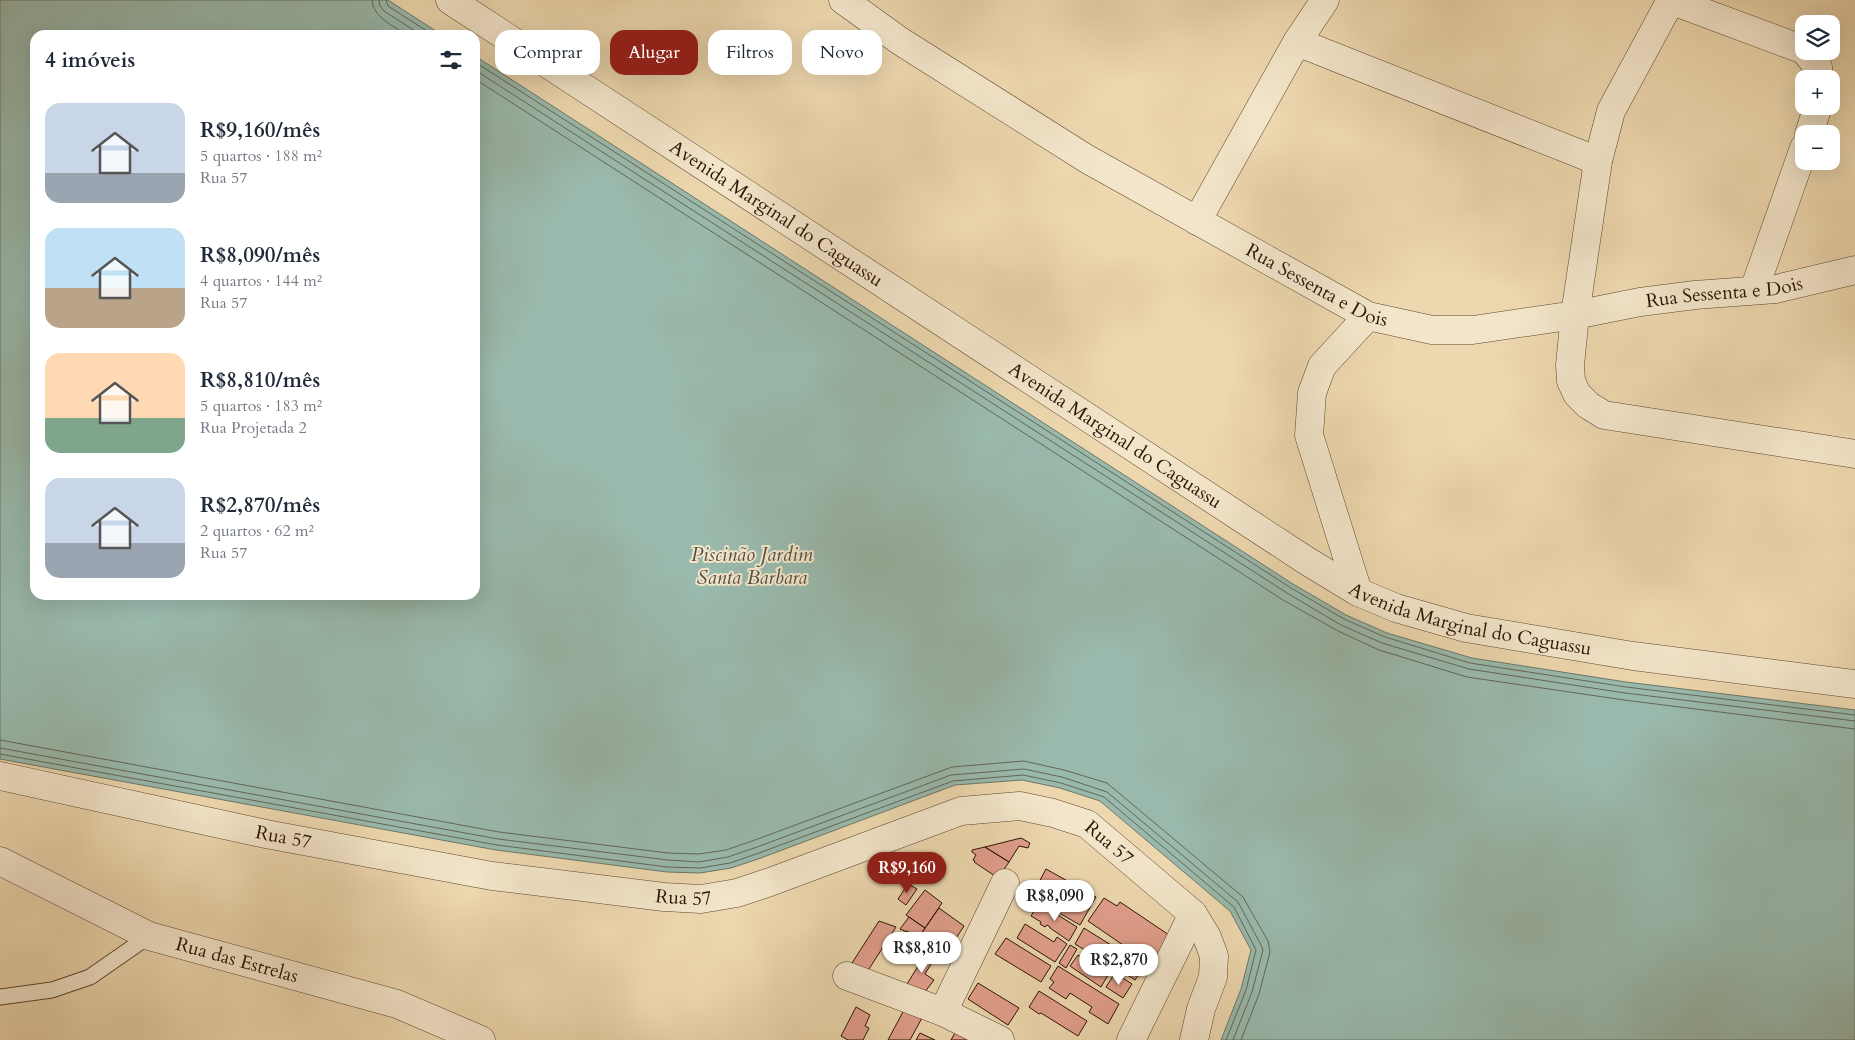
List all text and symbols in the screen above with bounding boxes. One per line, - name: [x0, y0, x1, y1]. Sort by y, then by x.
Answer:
- map controls: [1795, 15, 1840, 170]
- button: layers: [1795, 15, 1840, 60]
- chip: Comprar: [495, 30, 600, 75]
- chip: Alugar: [610, 30, 698, 75]
- chip: Filtros: [708, 30, 792, 75]
- chip: Novo: [802, 30, 882, 75]
- text: 4 imóveis: [45, 46, 135, 75]
- icon: filters: [437, 46, 465, 74]
- button: +: [1795, 70, 1840, 115]
- text: R$9,160/mês: [200, 116, 320, 145]
- icon: home: [85, 123, 145, 183]
- button: −: [1795, 125, 1840, 170]
- street label: Avenida Marginal do Caguassu: [665, 134, 888, 293]
- text: 5 quartos · 188 m²: [200, 145, 322, 167]
- text: Rua 57: [200, 167, 247, 189]
- street label: Rua Sessenta e Dois: [1241, 237, 1390, 333]
- text: R$8,090/mês: [200, 241, 320, 270]
- icon: home: [85, 248, 145, 308]
- text: 4 quartos · 144 m²: [200, 270, 322, 292]
- street label: Rua Sessenta e Dois: [1644, 270, 1805, 314]
- text: Rua 57: [200, 292, 247, 314]
- street label: Avenida Marginal do Caguassu: [1003, 356, 1227, 515]
- text: R$8,810/mês: [200, 366, 320, 395]
- icon: home: [85, 373, 145, 433]
- text: 5 quartos · 183 m²: [200, 395, 322, 417]
- text: Rua Projetada 2: [200, 417, 307, 439]
- text: R$2,870/mês: [200, 491, 320, 520]
- icon: home: [85, 498, 145, 558]
- text: 2 quartos · 62 m²: [200, 520, 314, 542]
- water label: Piscinão Jardim Santa Barbara: [691, 541, 813, 591]
- text: Rua 57: [200, 542, 247, 564]
- street label: Avenida Marginal do Caguassu: [1344, 576, 1593, 662]
- street label: Rua 57: [1079, 814, 1139, 871]
- street label: Rua 57: [253, 819, 314, 855]
- pin: R$9,160: [861, 852, 953, 894]
- text: R$9,160: [878, 857, 936, 879]
- pin: R$8,090: [1009, 880, 1101, 922]
- street label: Rua 57: [654, 883, 714, 912]
- text: R$8,090: [1026, 885, 1084, 907]
- street label: Rua das Estrelas: [173, 931, 301, 989]
- pin: R$8,810: [876, 932, 968, 974]
- text: R$8,810: [893, 937, 951, 959]
- pin: R$2,870: [1073, 944, 1165, 986]
- text: R$2,870: [1090, 949, 1148, 971]

